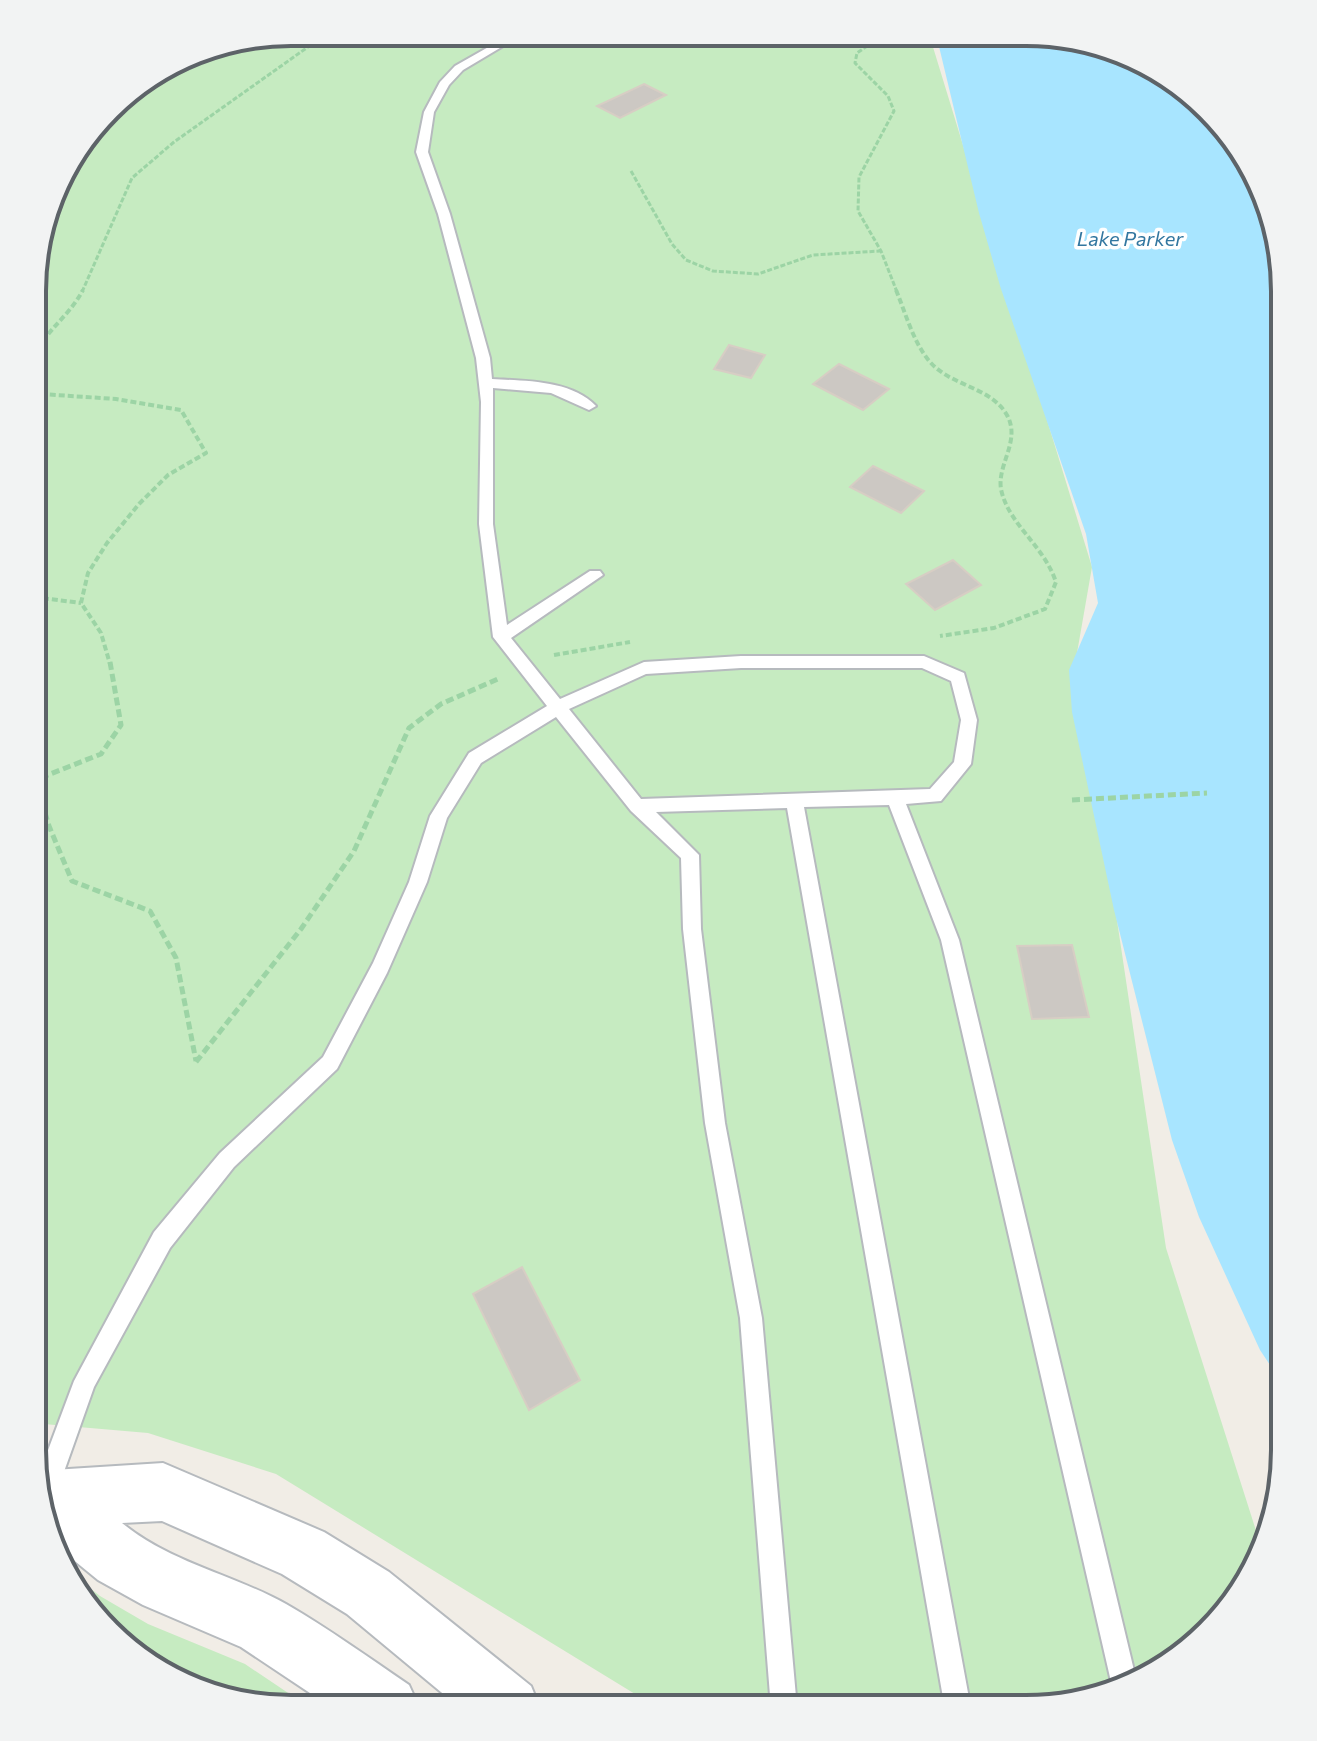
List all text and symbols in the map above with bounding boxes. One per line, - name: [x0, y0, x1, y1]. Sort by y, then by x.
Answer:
- water label: Lake Parker: [1077, 226, 1184, 250]

